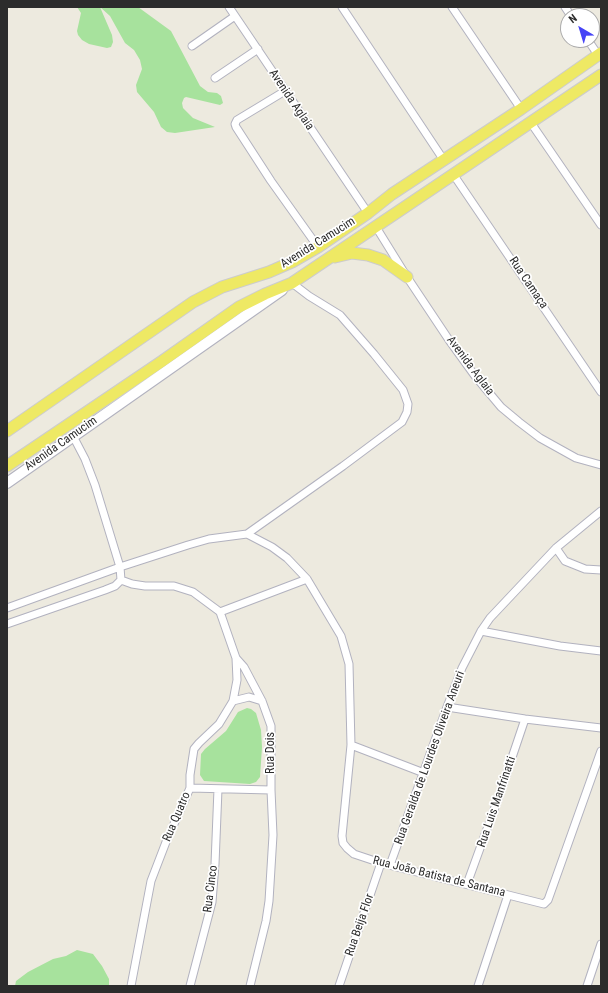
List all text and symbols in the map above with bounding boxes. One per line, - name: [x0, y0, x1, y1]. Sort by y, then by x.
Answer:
- north arrow: [560, 8, 600, 48]
- text: N: [566, 12, 580, 26]
- street label: Avenida Aglaia: [265, 67, 317, 133]
- street label: Avenida Camucim: [278, 214, 358, 272]
- street label: Rua Camaça: [505, 254, 551, 312]
- street label: Avenida Aglaia: [443, 334, 497, 398]
- street label: Avenida Camucim: [22, 414, 100, 474]
- street label: Rua Geralda de Lourdes Oliveira Aneuri: [392, 669, 468, 847]
- street label: Rua Dois: [264, 732, 278, 774]
- street label: Rua Luis Manfrinatti: [475, 755, 519, 849]
- street label: Rua Quatro: [160, 790, 194, 844]
- street label: Rua João Batista de Santana: [371, 854, 507, 900]
- street label: Rua Cinco: [201, 864, 221, 914]
- street label: Rua Beija Flor: [343, 892, 377, 958]

